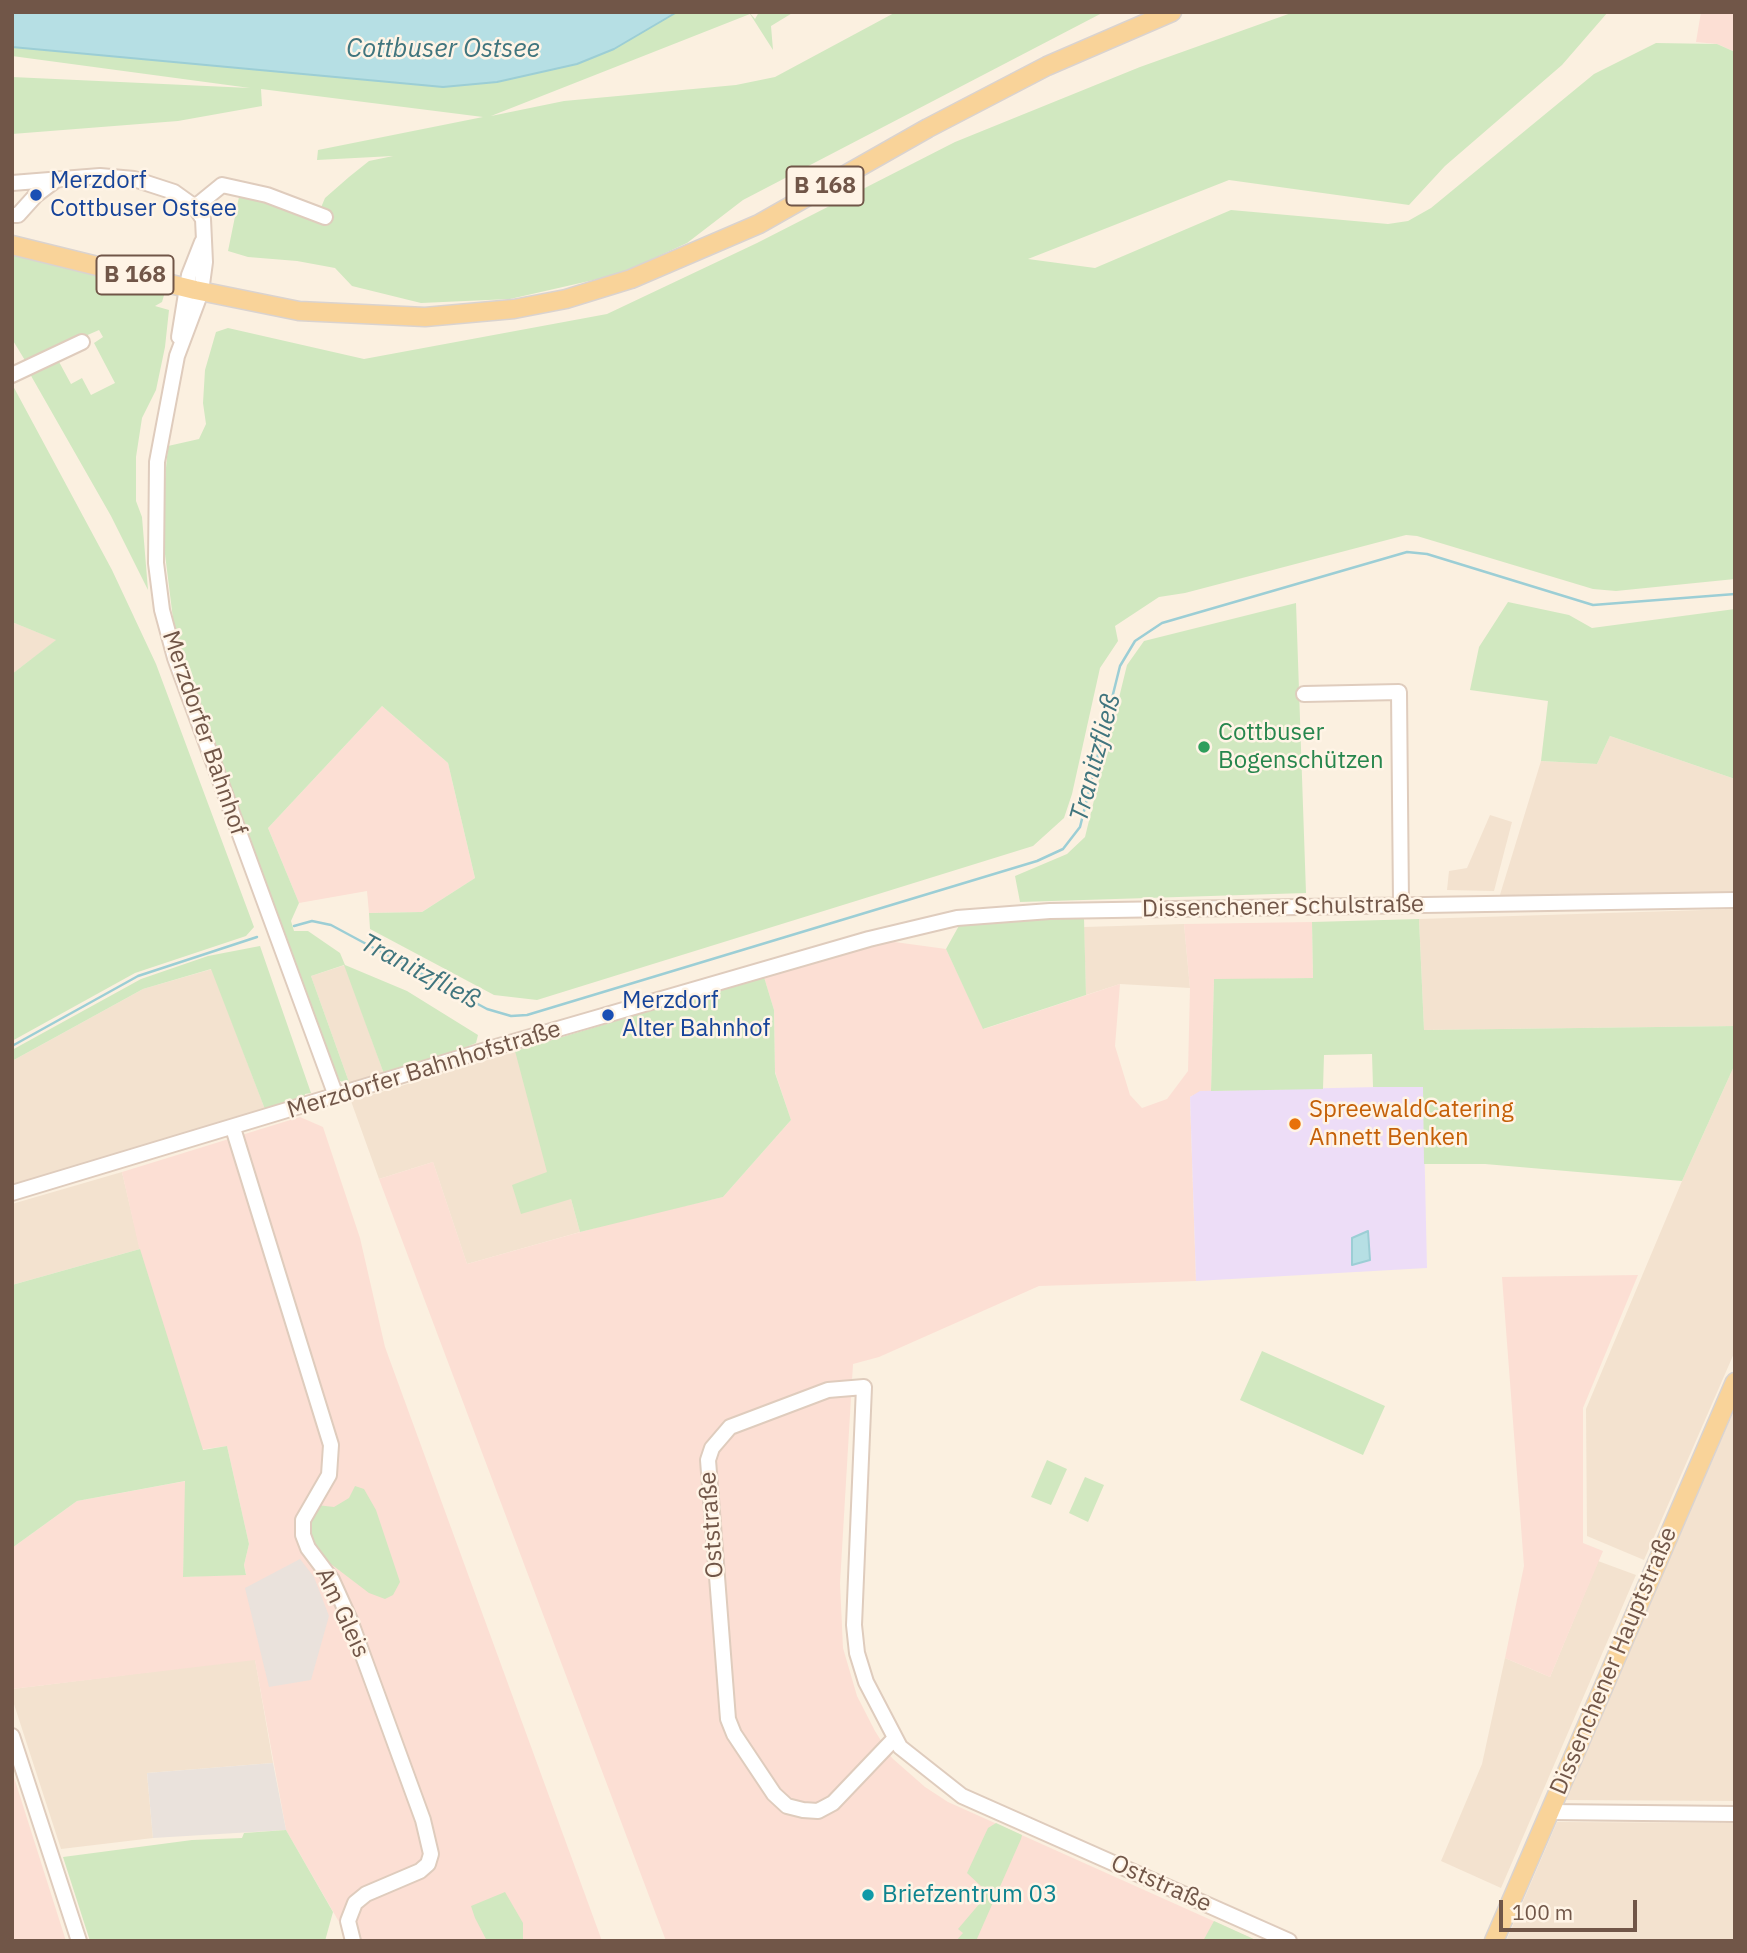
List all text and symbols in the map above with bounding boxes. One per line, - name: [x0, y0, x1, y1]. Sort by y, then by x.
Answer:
- water label: Cottbuser Ostsee: [346, 33, 540, 65]
- place label: Merzdorf Cottbuser Ostsee: [50, 167, 237, 223]
- road number: B 168: [786, 167, 864, 206]
- marker: Merzdorf Cottbuser Ostsee: [28, 187, 44, 203]
- road number: B 168: [96, 256, 174, 294]
- street label: Merzdorfer Bahnhof: [155, 627, 253, 839]
- water label: Tranitzfließ: [1064, 691, 1128, 825]
- place label: Cottbuser Bogenschützen: [1218, 719, 1384, 775]
- marker: Cottbuser Bogenschützen: [1196, 739, 1212, 755]
- street label: Dissenchener Schulstraße: [1142, 890, 1424, 924]
- water label: Tranitzfließ: [355, 928, 485, 1016]
- place label: Merzdorf Alter Bahnhof: [622, 987, 770, 1043]
- marker: Merzdorf Alter Bahnhof: [600, 1007, 616, 1023]
- street label: Merzdorfer Bahnhofstraße: [284, 1015, 564, 1125]
- place label: SpreewaldCatering Annett Benken: [1309, 1096, 1514, 1152]
- marker: SpreewaldCatering Annett Benken: [1287, 1116, 1303, 1132]
- street label: Oststraße: [694, 1471, 730, 1579]
- street label: Dissenchener Hauptstraße: [1544, 1523, 1684, 1799]
- street label: Am Gleis: [309, 1563, 375, 1663]
- street label: Oststraße: [1106, 1849, 1216, 1919]
- place label: Briefzentrum 03: [882, 1881, 1057, 1909]
- scale bar: [1502, 1886, 1640, 1930]
- marker: Briefzentrum 03: [860, 1887, 876, 1903]
- text: 100 m: [1512, 1898, 1573, 1926]

